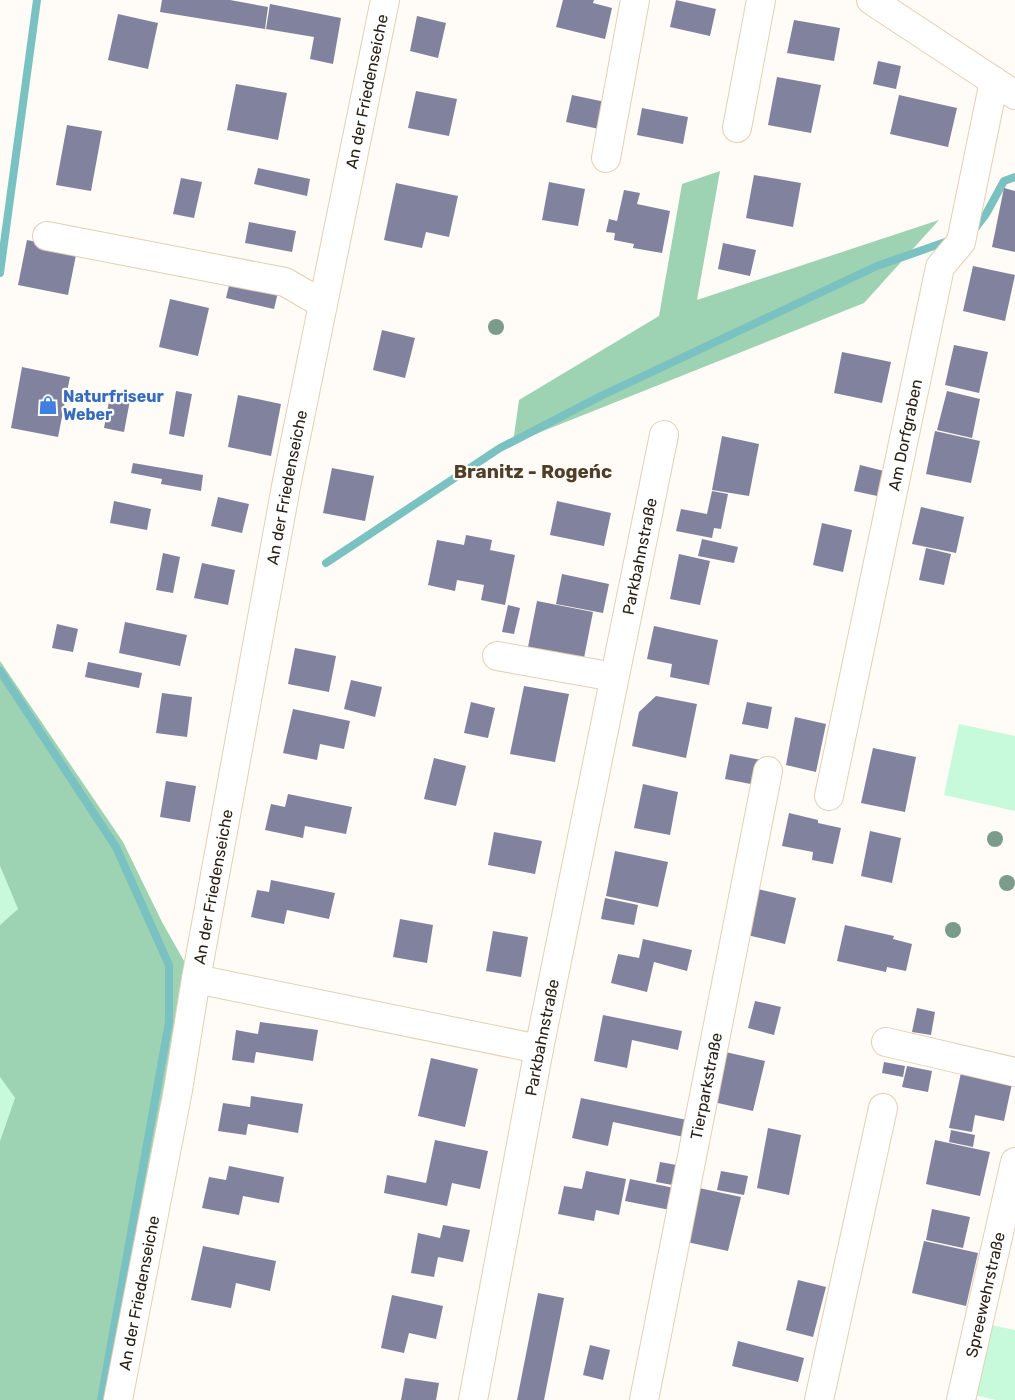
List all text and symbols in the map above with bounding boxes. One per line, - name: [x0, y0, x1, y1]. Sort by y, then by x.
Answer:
- street label: An der Friedenseiche: [342, 13, 392, 171]
- street label: Am Dorfgraben: [884, 377, 926, 493]
- place label: Naturfriseur Weber: [63, 387, 164, 424]
- shop icon: Naturfriseur Weber: [37, 394, 59, 416]
- street label: An der Friedenseiche: [263, 408, 311, 567]
- district label: Branitz - Rogeńc: [454, 460, 612, 483]
- street label: Parkbahnstraße: [619, 496, 661, 616]
- street label: An der Friedenseiche: [190, 808, 237, 966]
- street label: Parkbahnstraße: [521, 977, 563, 1098]
- street label: Tierparkstraße: [687, 1031, 726, 1141]
- street label: An der Friedenseiche: [115, 1214, 163, 1372]
- street label: Spreewehrstraße: [962, 1230, 1009, 1359]

